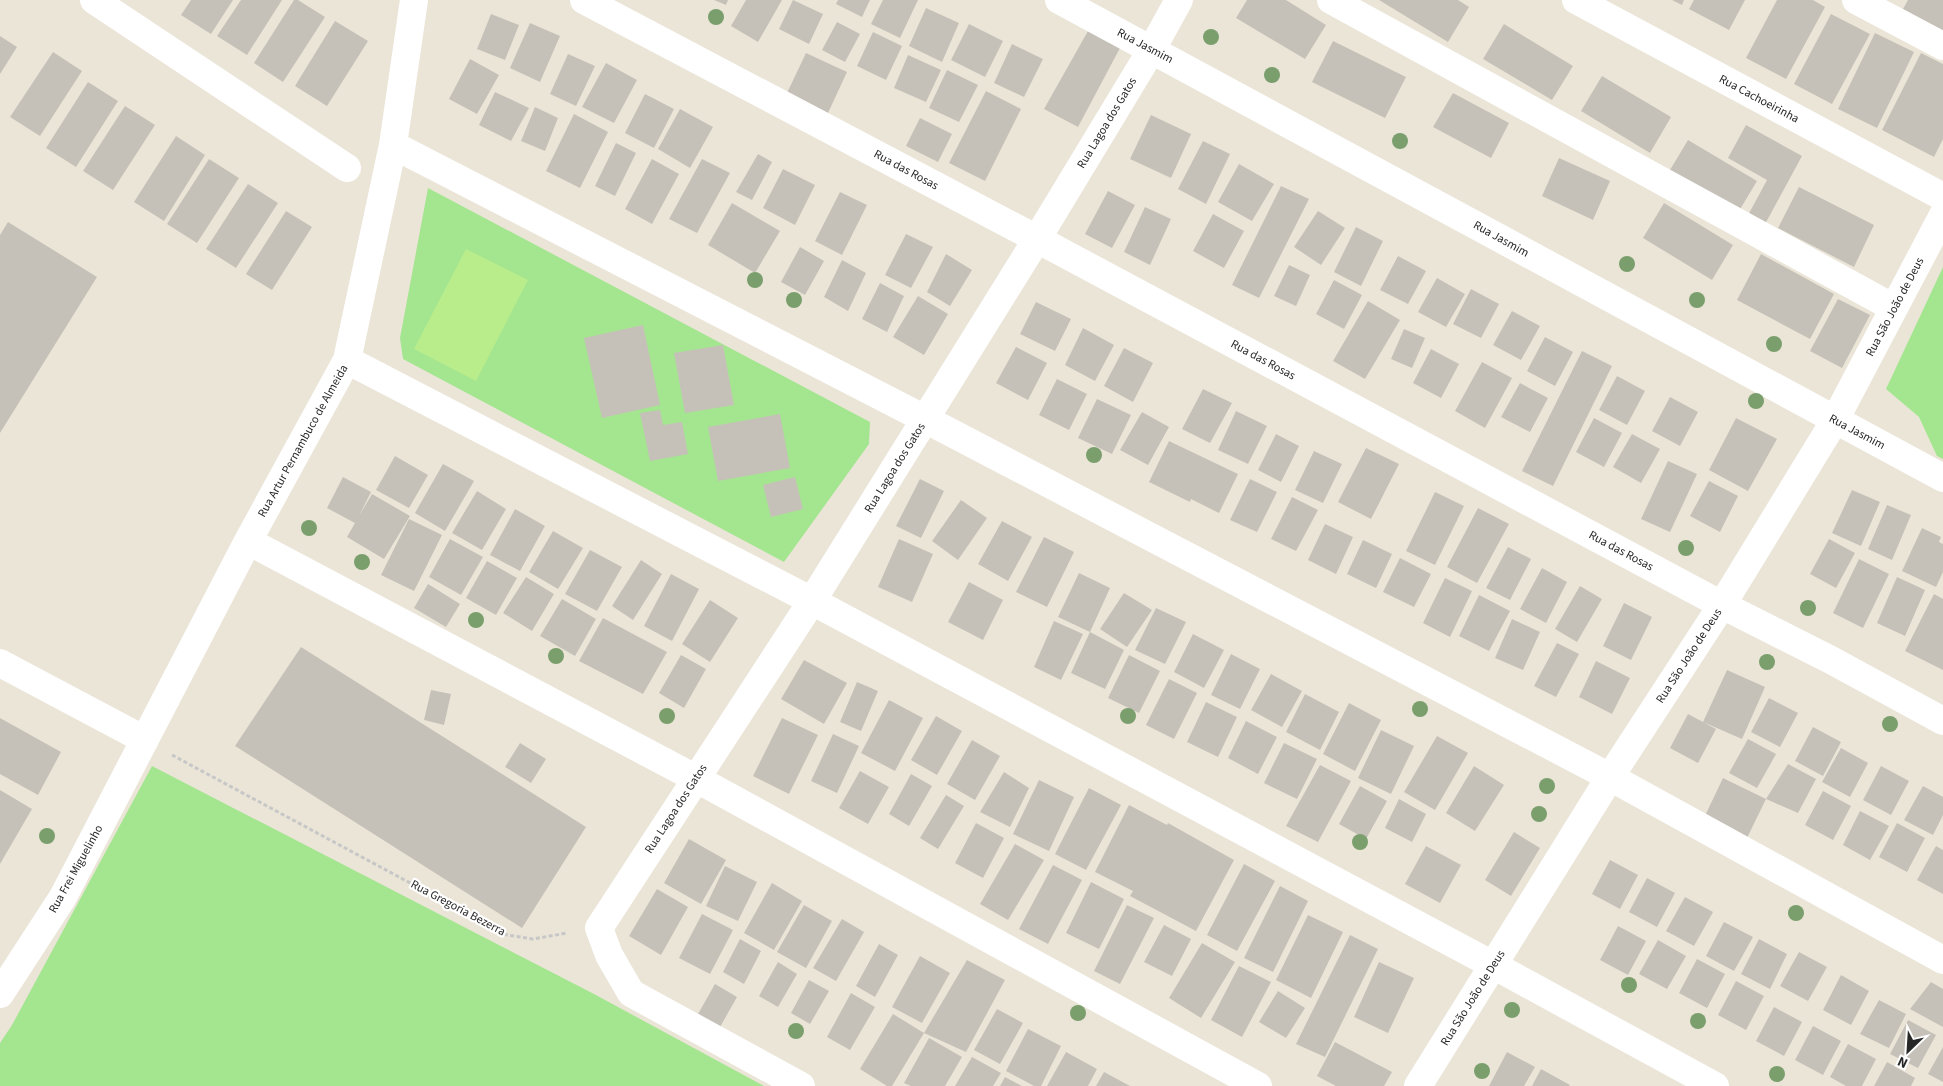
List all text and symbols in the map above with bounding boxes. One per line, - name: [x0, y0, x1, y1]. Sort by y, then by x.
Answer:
- street label: Rua Jasmim: [1114, 24, 1176, 68]
- street label: Rua Cachoeirinha: [1716, 71, 1802, 127]
- street label: Rua Lagoa dos Gatos: [1073, 74, 1141, 172]
- street label: Rua das Rosas: [871, 146, 941, 194]
- street label: Rua Jasmim: [1470, 217, 1532, 261]
- street label: Rua São João de Deus: [1862, 254, 1928, 360]
- street label: Rua das Rosas: [1228, 336, 1298, 384]
- street label: Rua Artur Pernambuco de Almeida: [254, 362, 352, 520]
- street label: Rua Jasmim: [1826, 410, 1888, 454]
- street label: Rua Lagoa dos Gatos: [860, 420, 930, 516]
- street label: Rua das Rosas: [1586, 527, 1656, 575]
- street label: Rua São João de Deus: [1652, 605, 1726, 707]
- street label: Rua Lagoa dos Gatos: [641, 761, 711, 857]
- street label: Rua Frei Miguelinho: [45, 822, 107, 916]
- street label: Rua Gregoria Bezerra: [408, 876, 508, 940]
- street label: Rua São João de Deus: [1437, 947, 1509, 1049]
- north arrow: [1883, 1026, 1933, 1076]
- text: N: [1894, 1051, 1911, 1073]

